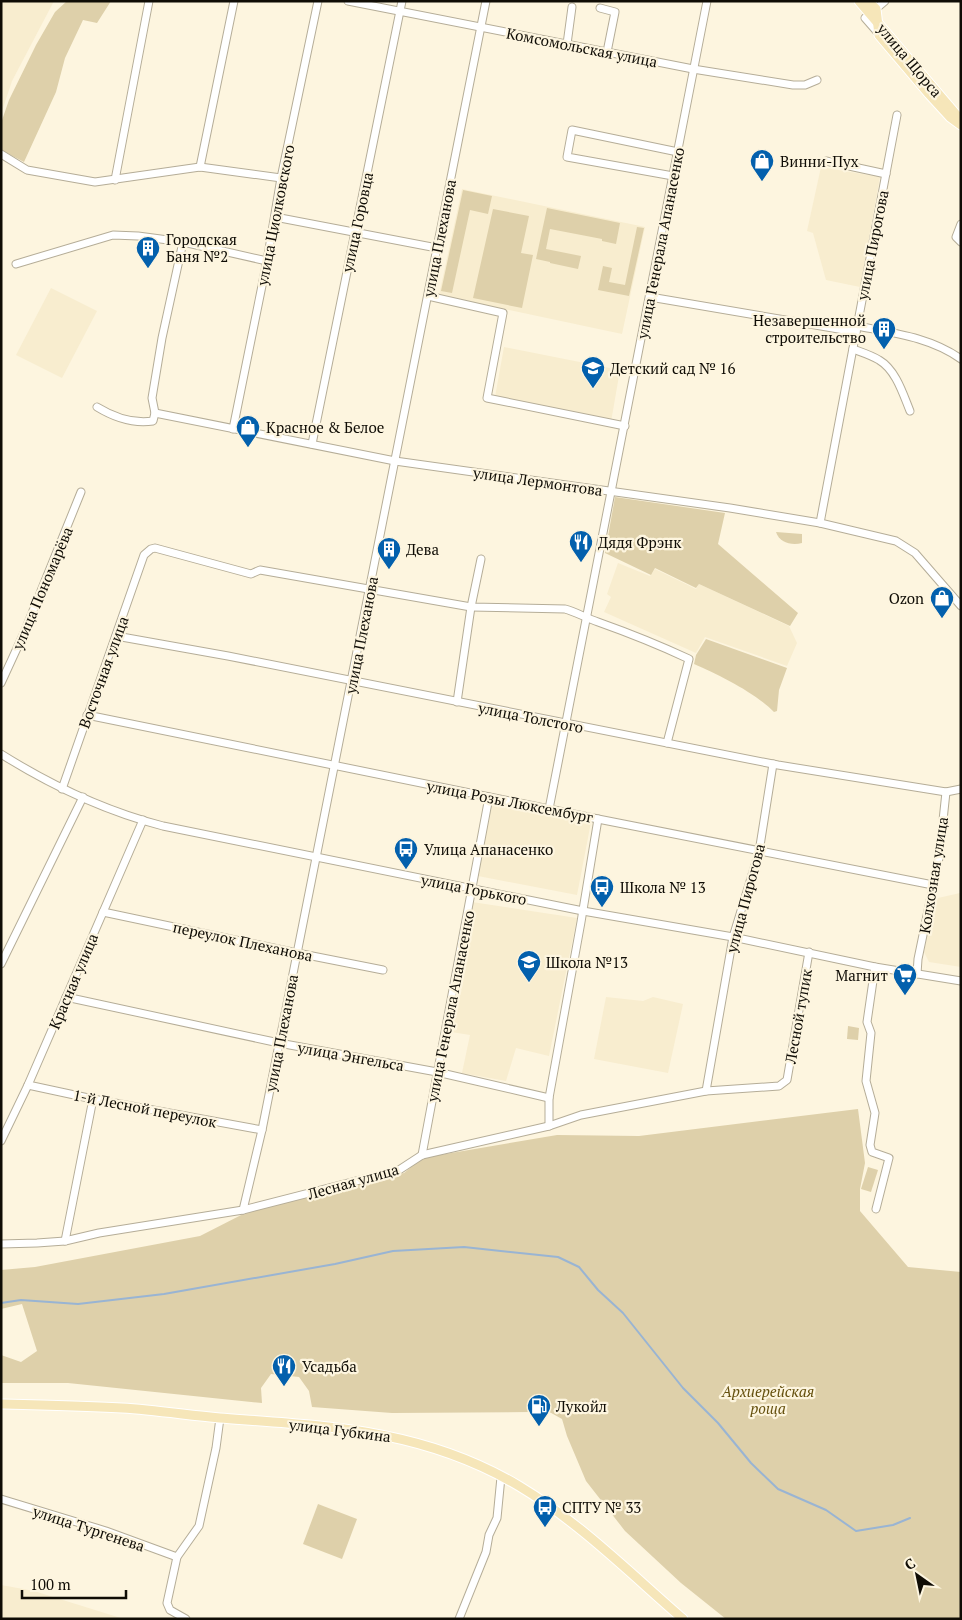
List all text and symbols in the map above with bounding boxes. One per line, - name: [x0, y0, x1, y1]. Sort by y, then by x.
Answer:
- street label: улица Щорса: [873, 18, 947, 102]
- street label: Комсомольская улица: [505, 23, 660, 72]
- street label: улица Циолковского: [251, 143, 298, 288]
- street label: улица Генерала Апанасенко: [631, 146, 688, 341]
- shop icon: Винни-Пух: [749, 148, 775, 182]
- place label: Винни-Пух: [780, 151, 859, 171]
- street label: улица Горовца: [336, 170, 377, 275]
- street label: улица Плеханова: [418, 177, 460, 300]
- street label: улица Пирогова: [851, 188, 893, 303]
- place label: Городская Баня №2: [166, 229, 237, 266]
- building icon: Городская Баня №2: [135, 235, 161, 269]
- place label: Незавершенной строительство: [753, 310, 866, 347]
- building icon: Незавершенной строительство: [871, 316, 897, 350]
- school or university icon: Детский сад № 16: [580, 355, 606, 389]
- place label: Детский сад № 16: [610, 358, 735, 378]
- shop icon: Красное & Белое: [235, 414, 261, 448]
- place label: Красное & Белое: [266, 417, 384, 437]
- street label: улица Лермонтова: [471, 462, 604, 500]
- street label: улица Пономарёва: [7, 523, 77, 653]
- restaurant icon: Дядя Фрэнк: [568, 529, 594, 563]
- place label: Дядя Фрэнк: [598, 532, 682, 552]
- building icon: Дева: [376, 536, 402, 570]
- place label: Дева: [406, 539, 440, 559]
- street label: улица Плеханова: [340, 574, 382, 697]
- shop icon: Ozon: [929, 585, 955, 619]
- place label: Ozon: [889, 588, 924, 608]
- street label: Восточная улица: [73, 613, 133, 731]
- street label: улица Толстого: [476, 697, 585, 737]
- street label: улица Розы Люксембург: [424, 775, 595, 827]
- street label: Колхозная улица: [914, 815, 952, 935]
- bus stop icon: Улица Апанасенко: [393, 836, 419, 870]
- place label: Улица Апанасенко: [424, 839, 553, 859]
- street label: улица Пирогова: [721, 841, 769, 956]
- street label: улица Горького: [418, 869, 529, 909]
- bus stop icon: Школа № 13: [589, 874, 615, 908]
- place label: Школа № 13: [620, 877, 706, 897]
- street label: улица Генерала Апанасенко: [421, 909, 478, 1104]
- street label: переулок Плеханова: [171, 916, 315, 966]
- street label: Красная улица: [44, 930, 102, 1032]
- school or university icon: Школа №13: [516, 949, 542, 983]
- place label: Школа №13: [546, 952, 628, 972]
- supermarket icon: Магнит: [892, 962, 918, 996]
- place label: Магнит: [835, 965, 889, 985]
- street label: Лесной тупик: [780, 966, 816, 1066]
- street label: улица Плеханова: [260, 972, 302, 1095]
- street label: улица Энгельса: [295, 1037, 406, 1075]
- street label: 1-й Лесной переулок: [71, 1084, 219, 1132]
- street label: Лесная улица: [304, 1158, 401, 1204]
- restaurant icon: Усадьба: [271, 1353, 297, 1387]
- place label: Усадьба: [302, 1356, 357, 1376]
- park label: Архиерейская роща: [721, 1381, 814, 1418]
- fuel station icon: Лукойл: [526, 1393, 552, 1427]
- place label: Лукойл: [555, 1396, 607, 1416]
- street label: улица Губкина: [287, 1414, 392, 1446]
- bus stop icon: СПТУ № 33: [532, 1494, 558, 1528]
- place label: СПТУ № 33: [562, 1497, 641, 1517]
- street label: улица Тургенева: [30, 1500, 148, 1556]
- north arrow: [892, 1550, 942, 1600]
- text: С: [901, 1553, 919, 1574]
- scale bar: [22, 1568, 126, 1600]
- text: 100 m: [30, 1574, 71, 1594]

